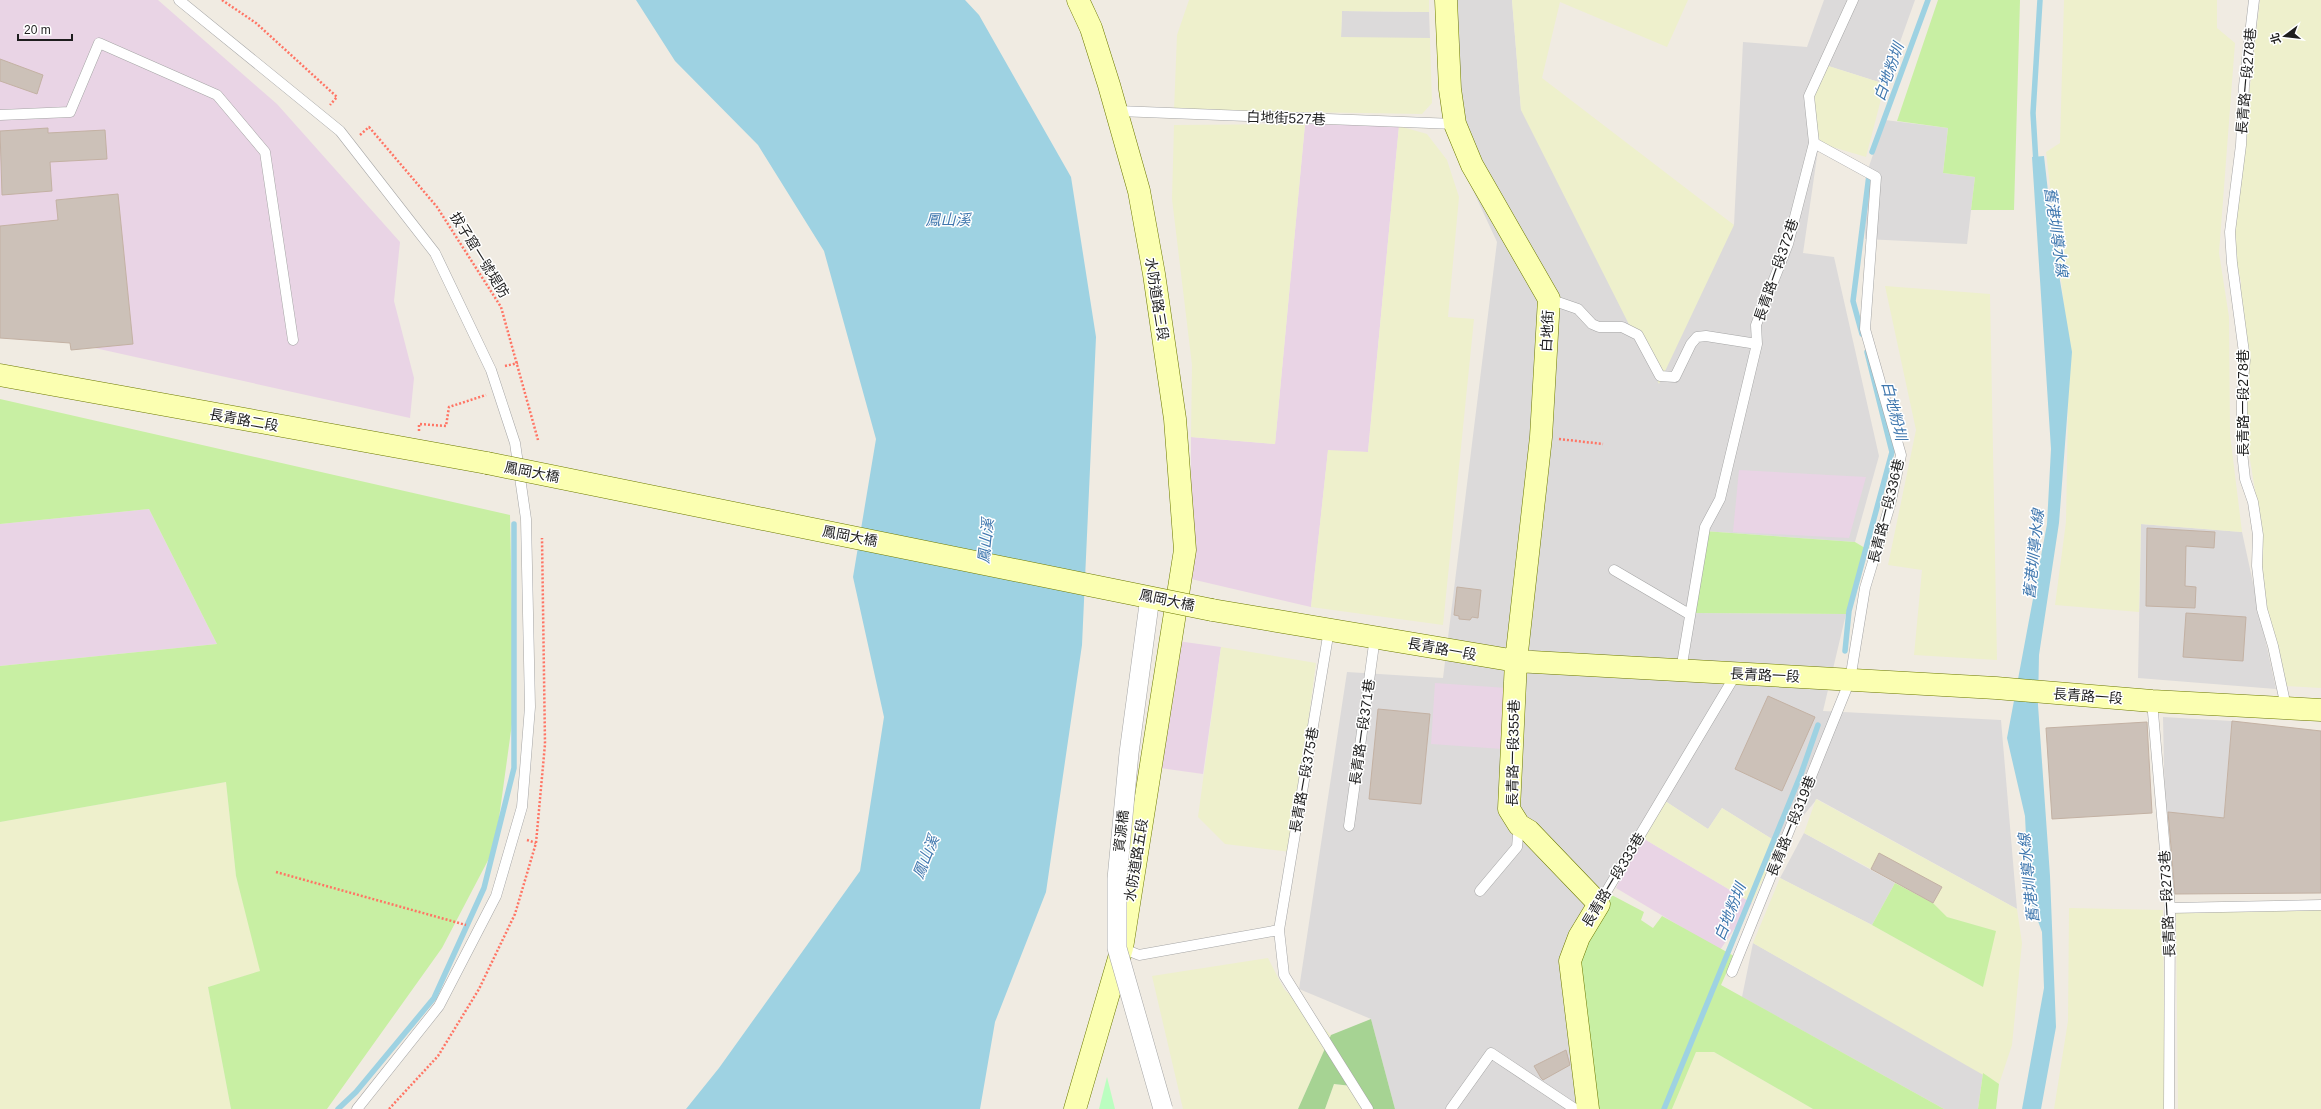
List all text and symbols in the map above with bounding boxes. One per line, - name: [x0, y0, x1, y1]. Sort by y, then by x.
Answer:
- scale bar: [18, 16, 72, 42]
- north arrow: [2265, 16, 2305, 56]
- text: 20 m: [24, 23, 51, 37]
- street label: 長青路一段278巷: [2233, 27, 2259, 135]
- text: 北: [2268, 32, 2283, 45]
- water label: 白地粉圳: [1870, 39, 1907, 103]
- street label: 白地街527巷: [1246, 109, 1326, 127]
- water label: 舊港圳導水線: [2042, 186, 2071, 280]
- street label: 拔子窟一號堤防: [447, 209, 513, 301]
- water label: 鳳山溪: [925, 211, 972, 228]
- street label: 長青路一段372巷: [1751, 217, 1801, 323]
- street label: 水防道路三段: [1143, 256, 1171, 342]
- street label: 白地街: [1538, 310, 1556, 352]
- street label: 長青路一段278巷: [2235, 349, 2251, 457]
- water label: 白地粉圳: [1879, 380, 1910, 444]
- street label: 長青路二段: [208, 406, 280, 434]
- street label: 長青路一段336巷: [1865, 457, 1907, 565]
- street label: 鳳岡大橋: [503, 459, 561, 485]
- water label: 舊港圳導水線: [2020, 506, 2047, 600]
- water label: 鳳山溪: [975, 516, 997, 564]
- street label: 鳳岡大橋: [821, 523, 879, 549]
- street label: 鳳岡大橋: [1138, 586, 1196, 614]
- street label: 長青路一段: [1406, 635, 1478, 663]
- street label: 長青路一段: [1730, 665, 1800, 685]
- street label: 長青路一段371巷: [1347, 678, 1377, 786]
- street label: 長青路一段: [2053, 686, 2123, 706]
- street label: 長青路一段355巷: [1504, 699, 1522, 807]
- street label: 長青路一段375巷: [1287, 726, 1321, 834]
- street label: 長青路一段319巷: [1763, 773, 1819, 879]
- street label: 資源橋: [1111, 809, 1131, 853]
- street label: 水防道路五段: [1122, 817, 1150, 903]
- street label: 長青路一段333巷: [1578, 830, 1648, 930]
- water label: 舊港圳導水線: [2015, 830, 2042, 924]
- water label: 鳳山溪: [909, 831, 943, 881]
- street label: 長青路一段273巷: [2156, 850, 2178, 958]
- water label: 白地粉圳: [1710, 879, 1749, 943]

